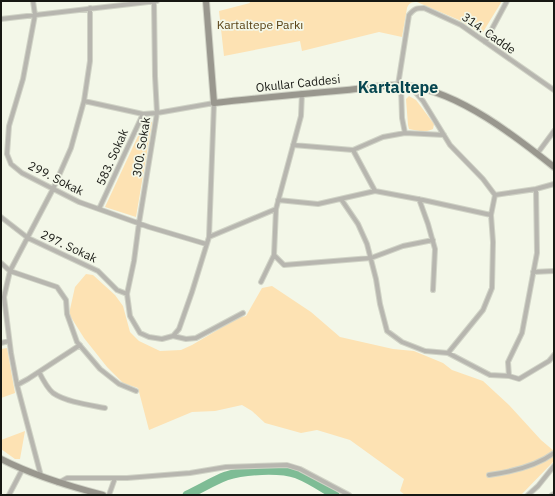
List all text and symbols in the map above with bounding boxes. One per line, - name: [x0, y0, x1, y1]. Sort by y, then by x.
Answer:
- street label: 314. Cadde: [459, 9, 519, 57]
- park label: Kartaltepe Parkı: [217, 17, 303, 32]
- street label: Okullar Caddesi: [255, 71, 341, 95]
- district label: Kartaltepe: [358, 77, 438, 97]
- street label: 300. Sokak: [129, 115, 153, 178]
- street label: 583. Sokak: [93, 126, 131, 188]
- street label: 299. Sokak: [26, 158, 87, 199]
- street label: 297. Sokak: [38, 226, 100, 266]

